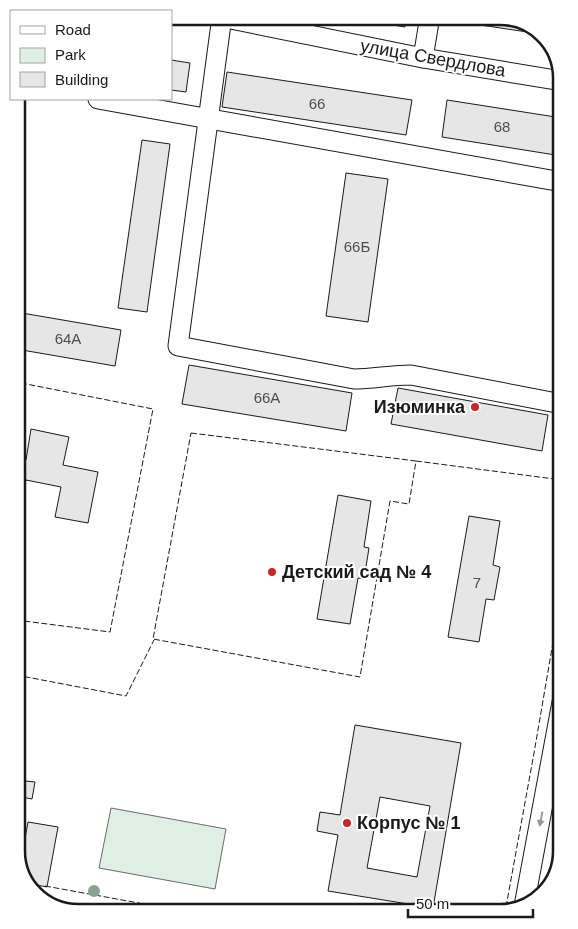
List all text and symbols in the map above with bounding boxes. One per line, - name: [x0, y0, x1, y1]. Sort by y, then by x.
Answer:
- legend: [10, 10, 172, 100]
- text: Road: [55, 21, 91, 38]
- street label: улица Свердлова: [359, 35, 508, 81]
- text: Park: [55, 46, 86, 63]
- text: Building: [55, 71, 108, 88]
- house number: 66: [309, 95, 325, 112]
- house number: 68: [494, 118, 510, 135]
- house number: 66Б: [344, 238, 370, 255]
- house number: 64А: [55, 330, 81, 347]
- house number: 66А: [254, 389, 280, 406]
- place label: Изюминка: [374, 397, 466, 417]
- marker: Изюминка: [469, 401, 481, 413]
- place label: Детский сад № 4: [282, 562, 431, 582]
- marker: Детский сад № 4: [266, 566, 278, 578]
- house number: 7: [473, 574, 481, 591]
- one-way arrow: [536, 811, 544, 827]
- place label: Корпус № 1: [357, 813, 461, 833]
- marker: Корпус № 1: [341, 817, 353, 829]
- scale bar: [408, 886, 533, 918]
- text: 50 m: [416, 895, 449, 912]

